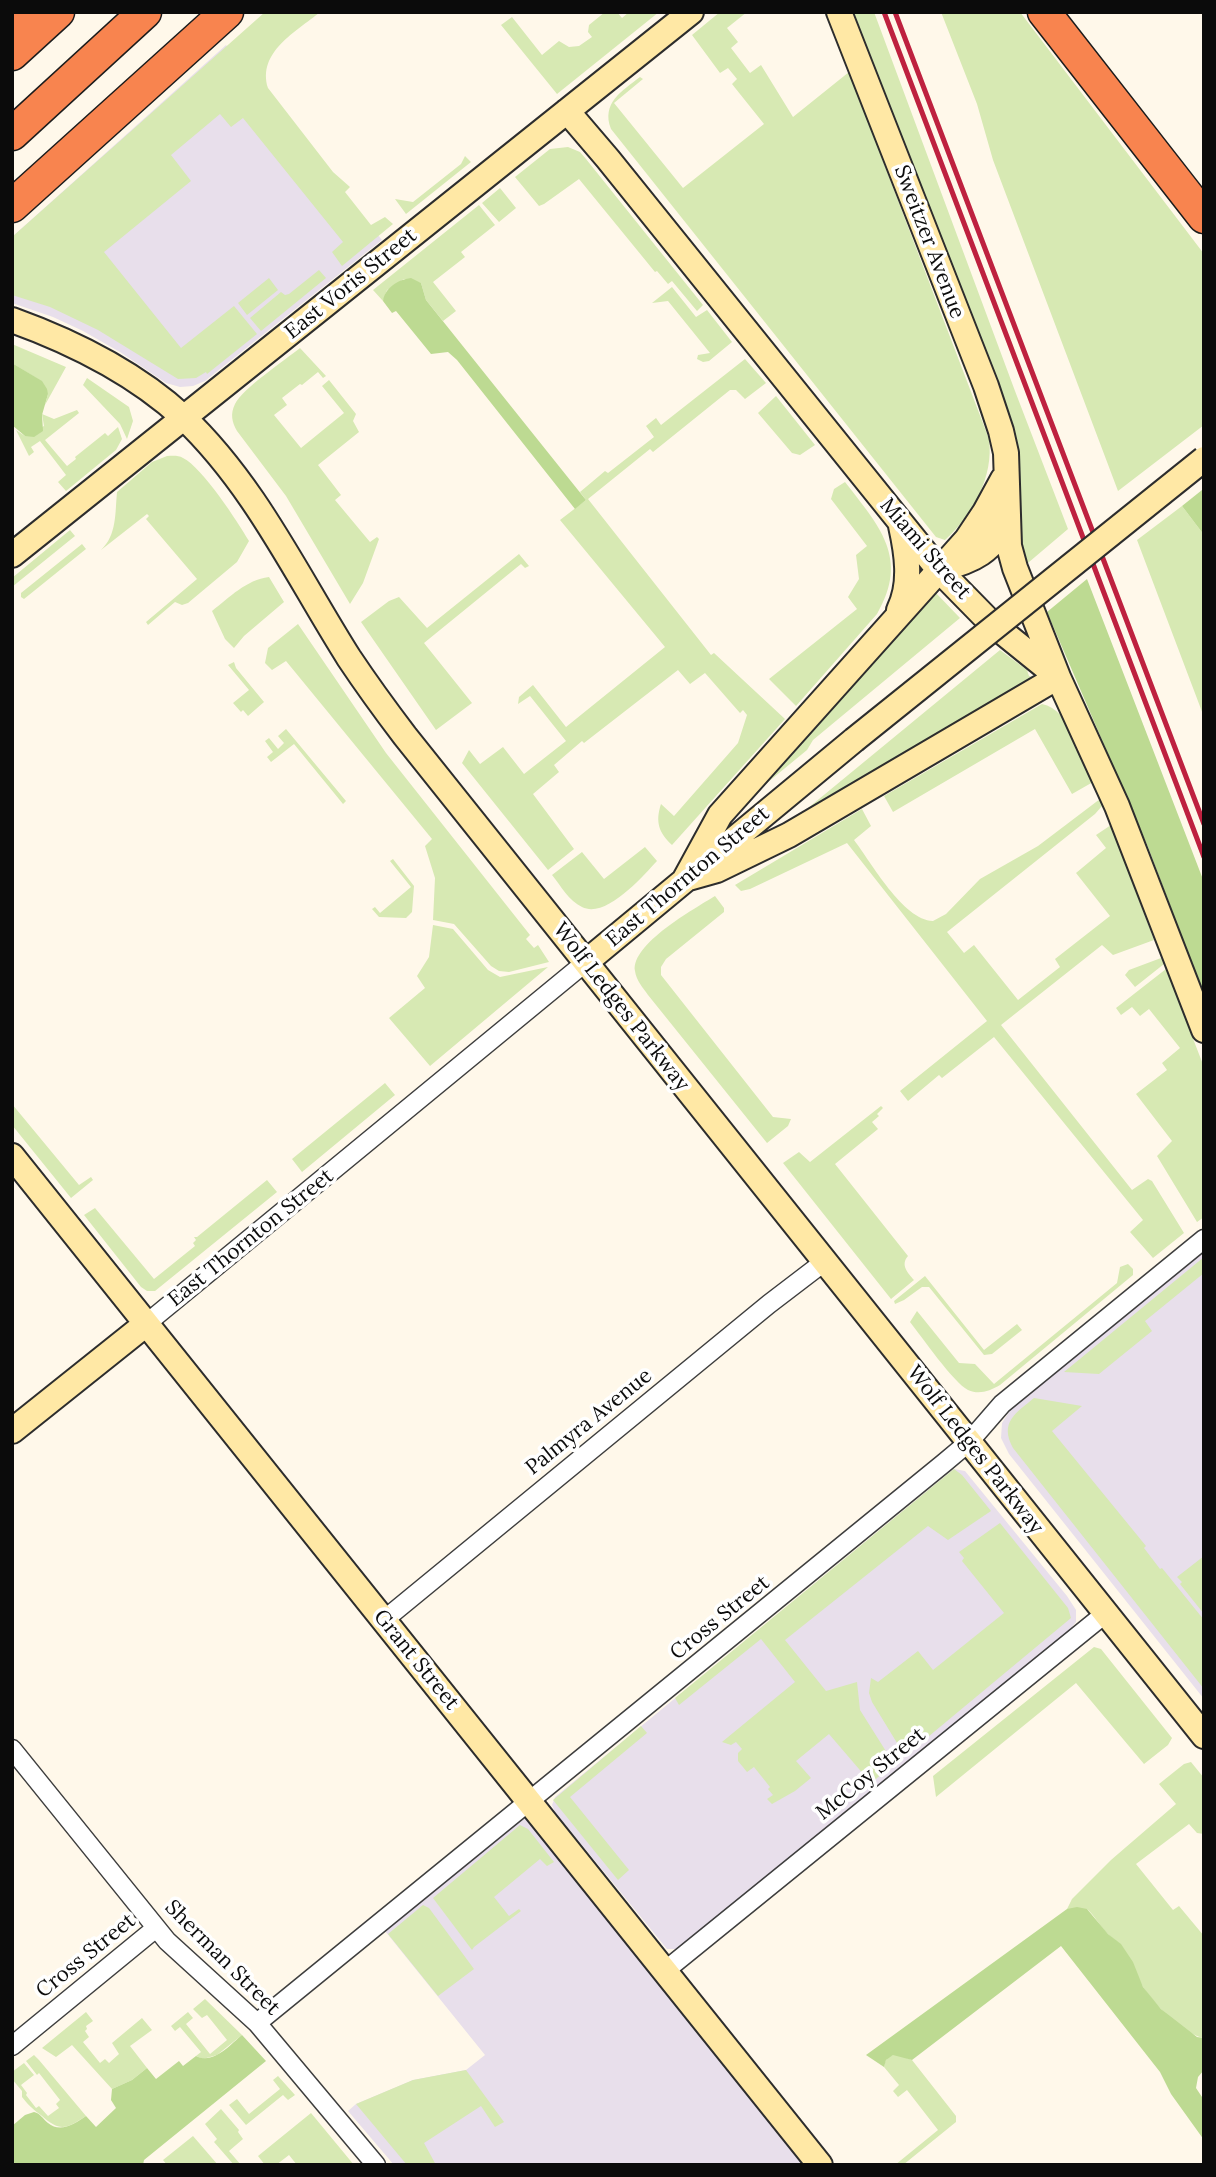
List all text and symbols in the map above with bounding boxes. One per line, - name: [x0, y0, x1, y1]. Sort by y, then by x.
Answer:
- street label: Sweitzer Avenue: [888, 162, 970, 322]
- street label: East Voris Street: [280, 223, 422, 345]
- street label: Miami Street: [874, 493, 976, 605]
- street label: East Thornton Street: [601, 801, 775, 953]
- street label: Wolf Ledges Parkway: [547, 918, 695, 1096]
- street label: East Thornton Street: [163, 1164, 339, 1312]
- street label: Wolf Ledges Parkway: [901, 1361, 1049, 1539]
- street label: Palmyra Avenue: [521, 1363, 657, 1481]
- street label: Cross Street: [665, 1570, 775, 1666]
- street label: Grant Street: [368, 1605, 464, 1715]
- street label: McCoy Street: [811, 1722, 931, 1826]
- street label: Sherman Street: [159, 1895, 285, 2021]
- street label: Cross Street: [31, 1908, 141, 2004]

